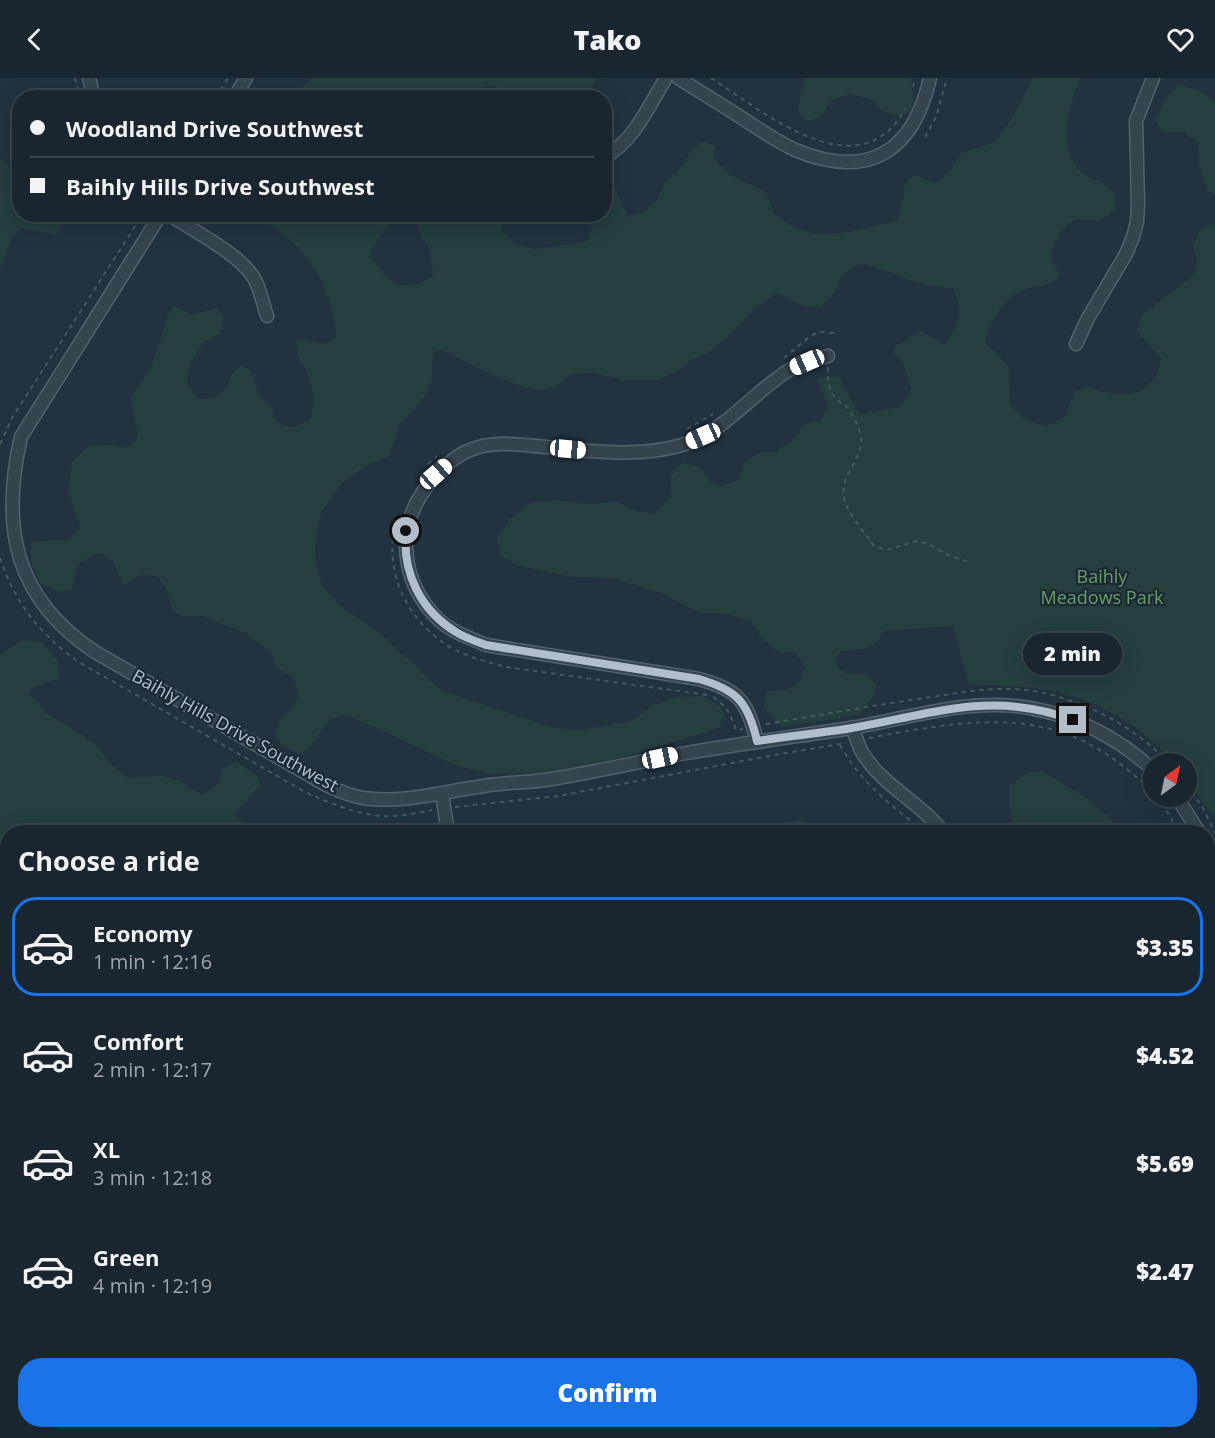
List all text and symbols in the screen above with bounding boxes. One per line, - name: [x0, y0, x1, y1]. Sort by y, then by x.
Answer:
- text: Tako: [574, 21, 641, 58]
- icon: back: [18, 23, 51, 56]
- icon: heart: [1164, 23, 1197, 56]
- text: Woodland Drive Southwest: [66, 113, 363, 143]
- text: Baihly Hills Drive Southwest: [66, 171, 375, 201]
- car: [787, 346, 827, 378]
- car: [683, 420, 723, 452]
- car: [549, 438, 587, 460]
- car: [417, 455, 455, 493]
- route start: [392, 517, 419, 544]
- park label: Baihly Meadows Park: [1041, 564, 1164, 609]
- callout: 2 min: [1024, 633, 1122, 675]
- text: 2 min: [1044, 640, 1101, 667]
- street label: Baihly Hills Drive Southwest: [128, 663, 343, 797]
- route end: [1059, 706, 1086, 733]
- car: [641, 745, 679, 771]
- north arrow: [1143, 753, 1197, 807]
- map controls: [1143, 753, 1197, 807]
- text: Choose a ride: [18, 842, 200, 879]
- text: Economy: [93, 918, 192, 948]
- icon: car: [21, 920, 75, 974]
- text: $3.35: [1136, 932, 1194, 962]
- text: 1 min · 12:16: [93, 948, 212, 975]
- text: Comfort: [93, 1026, 184, 1056]
- icon: car: [21, 1028, 75, 1082]
- text: $4.52: [1136, 1040, 1194, 1070]
- text: 2 min · 12:17: [93, 1056, 212, 1083]
- text: XL: [93, 1134, 120, 1164]
- icon: car: [21, 1136, 75, 1190]
- text: $5.69: [1136, 1148, 1194, 1178]
- text: 3 min · 12:18: [93, 1164, 212, 1191]
- text: Green: [93, 1242, 159, 1272]
- icon: car: [21, 1244, 75, 1298]
- text: $2.47: [1136, 1256, 1194, 1286]
- text: 4 min · 12:19: [93, 1272, 212, 1299]
- button: Confirm: [18, 1358, 1197, 1427]

